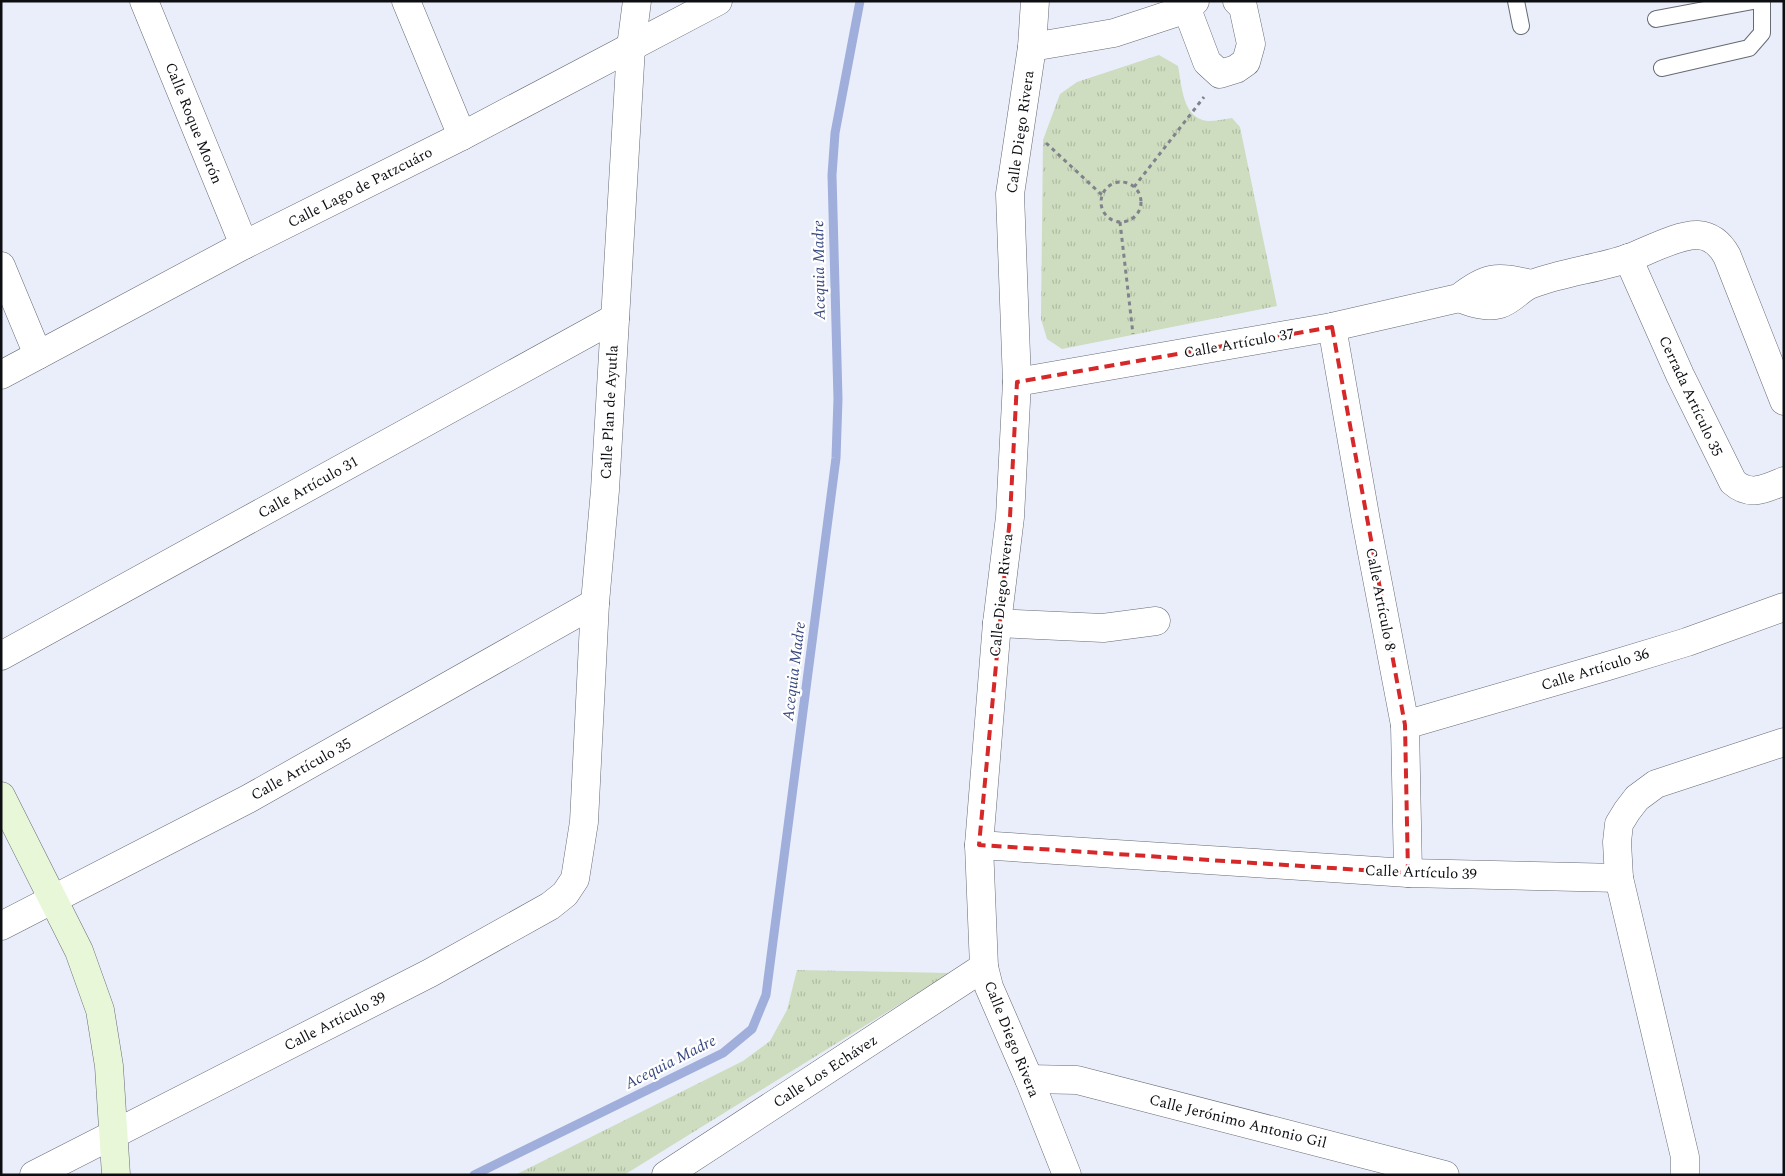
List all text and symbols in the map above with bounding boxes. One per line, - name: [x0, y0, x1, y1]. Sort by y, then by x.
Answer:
- street label: Calle Roque Morón: [159, 59, 228, 188]
- street label: Calle Diego Rivera: [1000, 68, 1041, 195]
- street label: Calle Lago de Patzcuáro: [284, 141, 437, 234]
- water label: Acequia Madre: [806, 220, 832, 321]
- street label: Calle Artículo 37: [1182, 322, 1296, 365]
- street label: Cerrada Artículo 35: [1652, 332, 1729, 460]
- street label: Calle Plan de Ayutla: [594, 344, 625, 480]
- street label: Calle Artículo 31: [254, 450, 363, 525]
- street label: Calle Diego Rivera: [984, 532, 1019, 658]
- street label: Calle Artículo 8: [1359, 546, 1402, 653]
- water label: Acequia Madre: [776, 620, 812, 723]
- street label: Calle Artículo 36: [1538, 642, 1653, 697]
- street label: Calle Artículo 35: [247, 732, 356, 807]
- street label: Calle Artículo 39: [1365, 859, 1477, 886]
- street label: Calle Diego Rivera: [978, 977, 1046, 1102]
- street label: Calle Artículo 39: [280, 986, 390, 1057]
- water label: Acequia Madre: [620, 1029, 720, 1096]
- street label: Calle Los Echávez: [769, 1029, 882, 1114]
- street label: Calle Jerónimo Antonio Gil: [1147, 1088, 1329, 1155]

